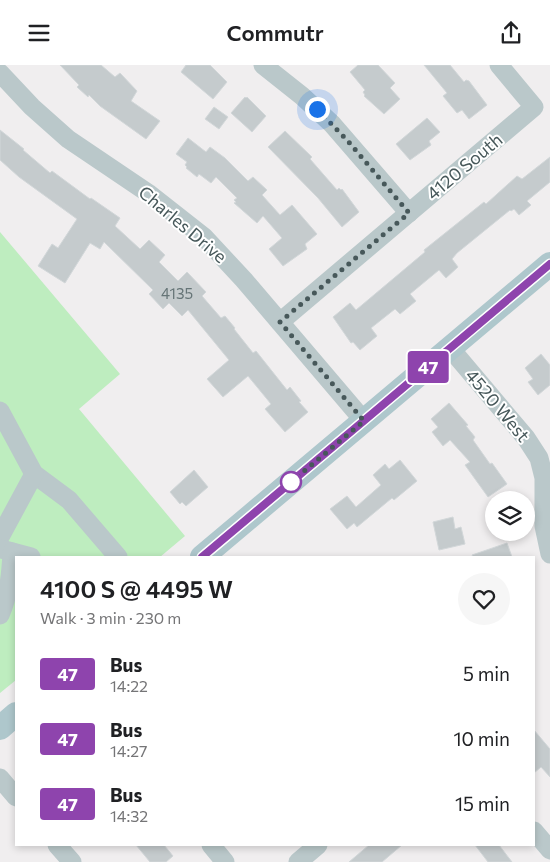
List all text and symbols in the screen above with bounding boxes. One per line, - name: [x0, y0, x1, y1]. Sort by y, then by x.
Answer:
- icon: menu: [25, 19, 53, 47]
- text: Commutr: [226, 19, 324, 46]
- icon: share: [497, 19, 525, 47]
- your location: [305, 97, 330, 122]
- street label: 4120 South: [422, 128, 506, 204]
- street label: Charles Drive: [134, 181, 232, 267]
- house number: 4135: [161, 284, 193, 302]
- line badge: 47: [406, 351, 450, 383]
- text: 47: [418, 356, 438, 378]
- street label: 4520 West: [461, 364, 535, 446]
- unlabelled marker: [280, 471, 302, 493]
- map controls: [485, 491, 535, 541]
- button: layers: [485, 491, 535, 541]
- button: heart: [458, 573, 510, 625]
- text: 4100 S @ 4495 W: [40, 574, 233, 603]
- text: Walk · 3 min · 230 m: [40, 608, 181, 627]
- text: Bus: [110, 653, 142, 676]
- text: 5 min: [463, 662, 510, 685]
- text: 47: [57, 663, 78, 685]
- text: 14:22: [110, 676, 148, 695]
- text: Bus: [110, 718, 142, 741]
- text: 10 min: [453, 727, 510, 750]
- text: 47: [57, 728, 78, 750]
- text: 14:27: [110, 741, 148, 760]
- text: Bus: [110, 783, 142, 806]
- text: 15 min: [455, 792, 510, 815]
- text: 47: [57, 793, 78, 815]
- text: 14:32: [110, 806, 148, 825]

